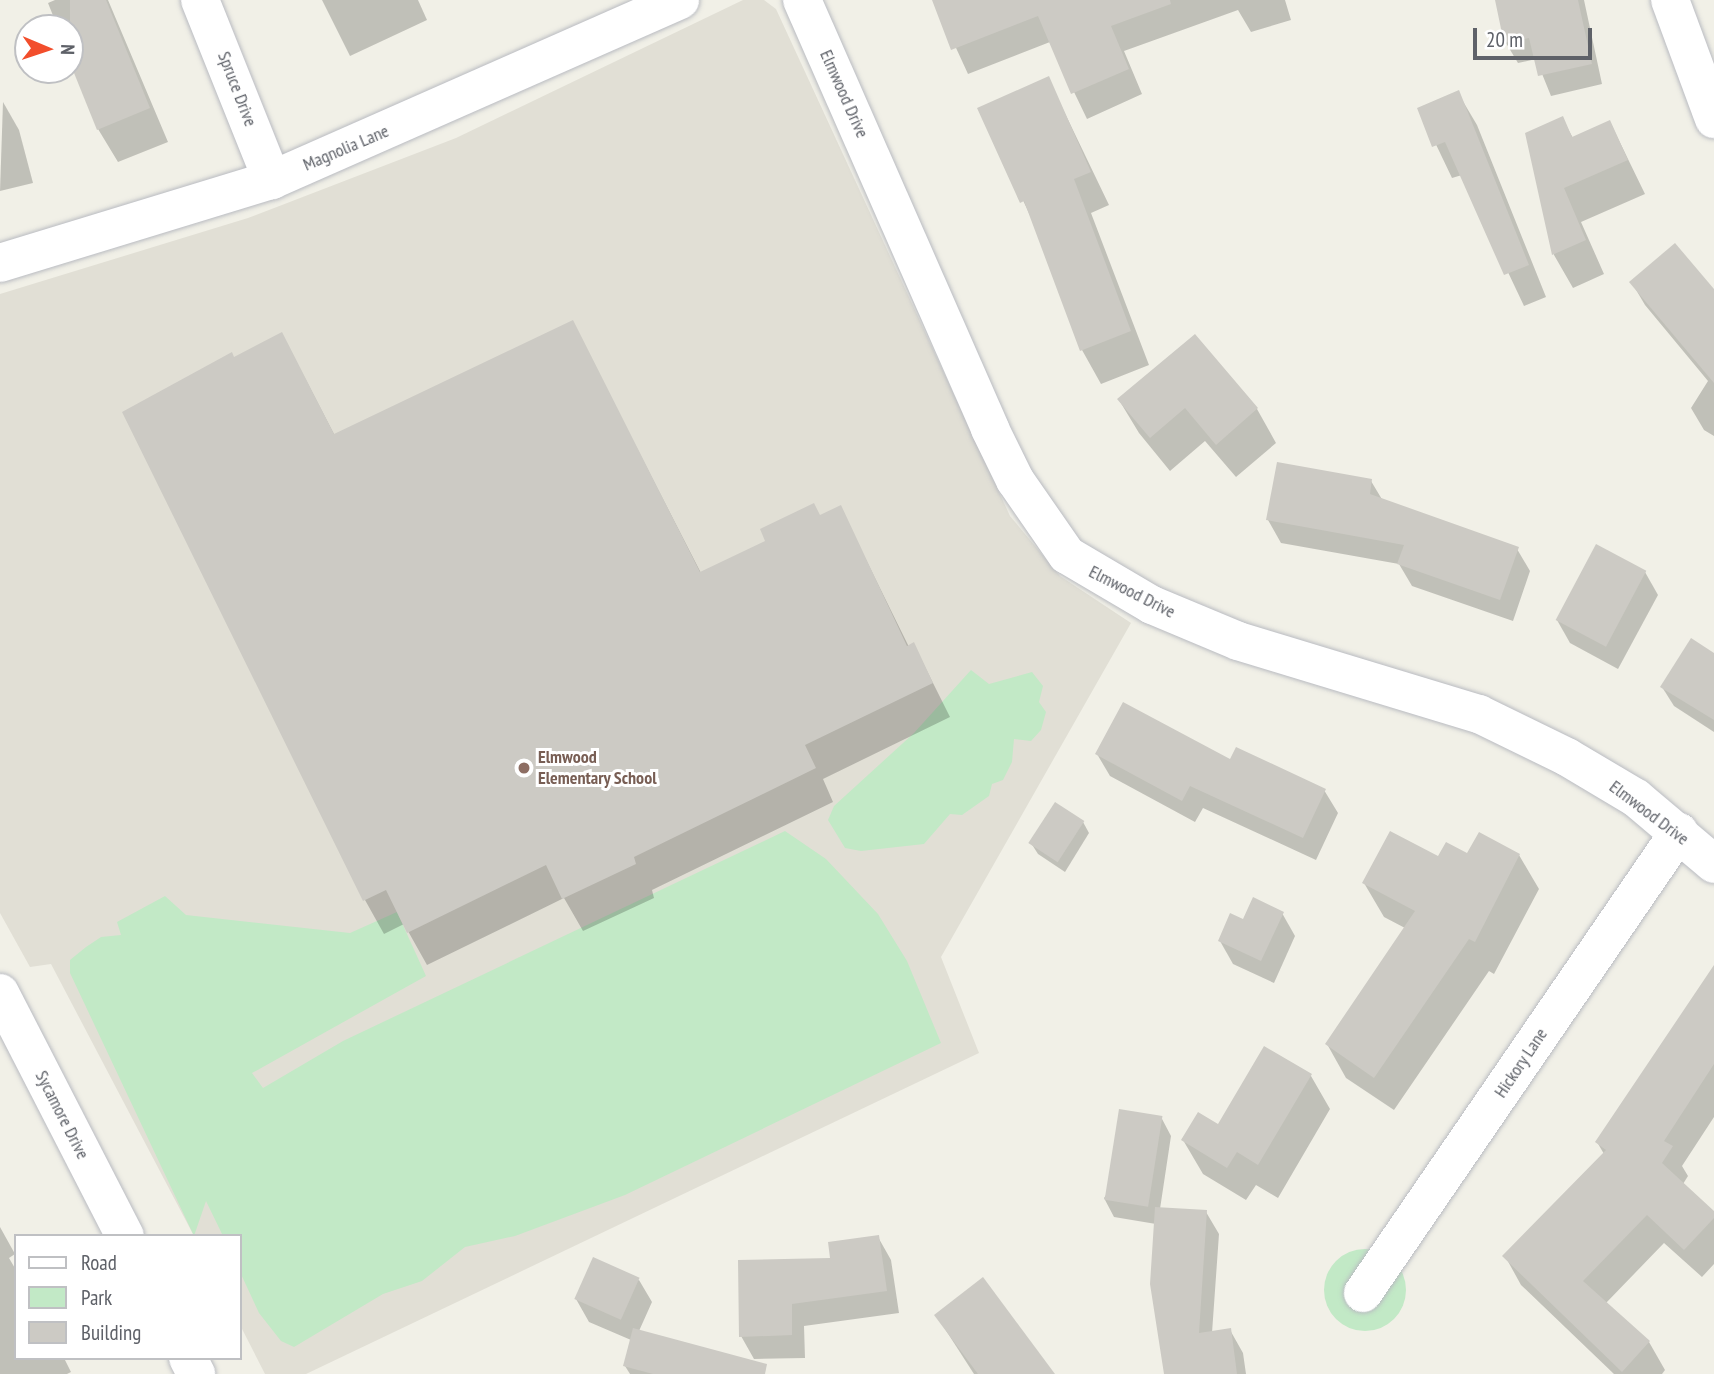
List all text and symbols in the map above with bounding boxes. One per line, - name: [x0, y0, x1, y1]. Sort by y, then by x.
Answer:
- north arrow: [14, 14, 84, 84]
- scale bar: [1476, 14, 1595, 58]
- text: 20 m: [1486, 26, 1523, 53]
- text: N: [56, 44, 80, 55]
- street label: Elmwood Drive: [815, 47, 873, 141]
- street label: Spruce Drive: [213, 49, 261, 129]
- street label: Magnolia Lane: [300, 120, 392, 176]
- street label: Elmwood Drive: [1085, 561, 1179, 623]
- place label: Elmwood Elementary School: [538, 747, 657, 790]
- marker: Elmwood Elementary School: [516, 760, 532, 776]
- street label: Elmwood Drive: [1605, 776, 1693, 850]
- street label: Hickory Lane: [1490, 1024, 1552, 1102]
- street label: Sycamore Drive: [30, 1067, 94, 1163]
- legend: [14, 1234, 242, 1360]
- text: Road: [81, 1249, 117, 1276]
- text: Park: [81, 1284, 112, 1311]
- text: Building: [81, 1319, 141, 1346]

